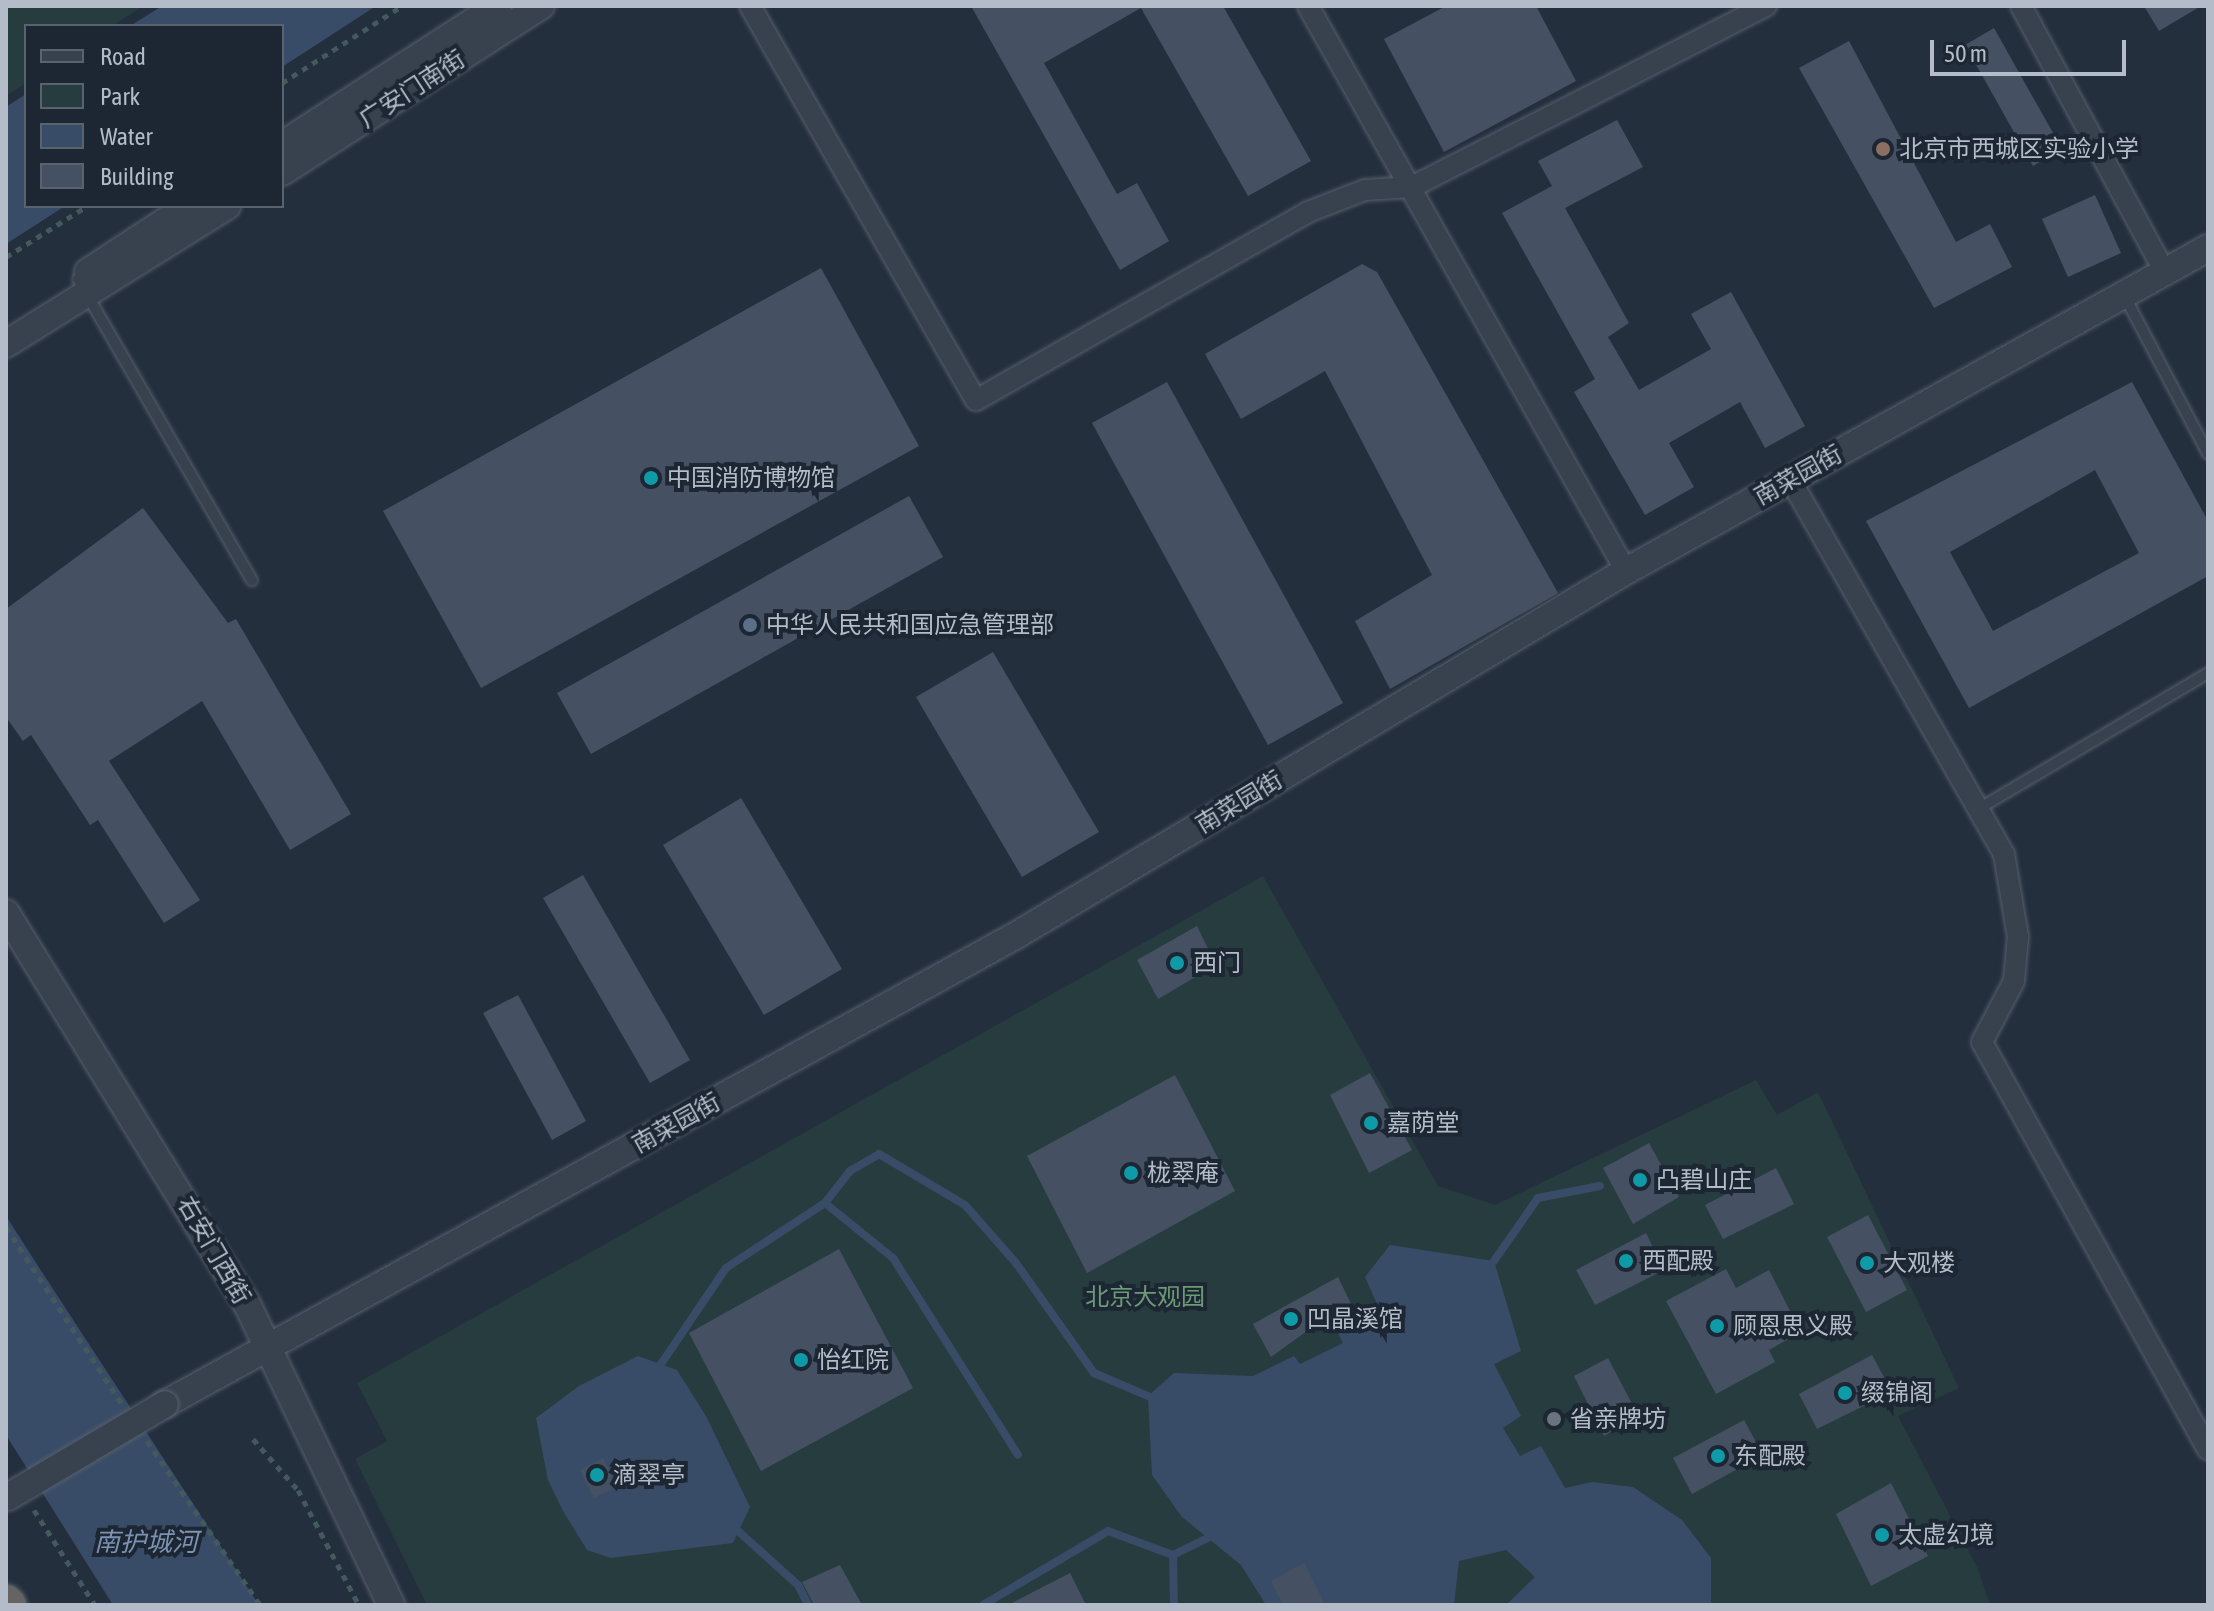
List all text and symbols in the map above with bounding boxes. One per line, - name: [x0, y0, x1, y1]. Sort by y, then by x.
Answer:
- legend: [24, 24, 284, 208]
- scale bar: [1934, 24, 2130, 74]
- text: 50 m: [1944, 40, 1987, 67]
- text: Road: [100, 43, 146, 70]
- street label: 广安门南街: [354, 44, 470, 134]
- text: Park: [100, 83, 140, 110]
- text: Water: [100, 123, 153, 150]
- place label: 北京市西城区实验小学: [1899, 135, 2139, 163]
- marker: 北京市西城区实验小学: [1874, 140, 1892, 158]
- text: Building: [100, 163, 173, 190]
- street label: 南菜园街: [1749, 439, 1847, 511]
- place label: 中国消防博物馆: [667, 464, 835, 492]
- marker: 中国消防博物馆: [642, 469, 660, 487]
- place label: 中华人民共和国应急管理部: [766, 611, 1054, 639]
- marker: 中华人民共和国应急管理部: [741, 616, 759, 634]
- street label: 南菜园街: [1190, 765, 1288, 839]
- place label: 西门: [1193, 949, 1241, 977]
- marker: 西门: [1168, 954, 1186, 972]
- street label: 南菜园街: [627, 1087, 725, 1159]
- place label: 嘉荫堂: [1387, 1109, 1459, 1137]
- marker: 嘉荫堂: [1362, 1114, 1380, 1132]
- place label: 栊翠庵: [1147, 1159, 1219, 1187]
- marker: 栊翠庵: [1122, 1164, 1140, 1182]
- place label: 凸碧山庄: [1656, 1166, 1752, 1194]
- marker: 凸碧山庄: [1631, 1171, 1649, 1189]
- street label: 右安门西街: [172, 1191, 256, 1309]
- place label: 西配殿: [1642, 1247, 1714, 1275]
- place label: 大观楼: [1883, 1249, 1955, 1277]
- marker: 西配殿: [1617, 1252, 1635, 1270]
- marker: 大观楼: [1858, 1254, 1876, 1272]
- park label: 北京大观园: [1085, 1283, 1205, 1311]
- place label: 凹晶溪馆: [1307, 1305, 1403, 1333]
- marker: 凹晶溪馆: [1282, 1310, 1300, 1328]
- place label: 顾恩思义殿: [1733, 1312, 1853, 1340]
- marker: 顾恩思义殿: [1708, 1317, 1726, 1335]
- place label: 怡红院: [817, 1346, 889, 1374]
- marker: 怡红院: [792, 1351, 810, 1369]
- place label: 缀锦阁: [1861, 1379, 1933, 1407]
- marker: 缀锦阁: [1836, 1384, 1854, 1402]
- place label: 省亲牌坊: [1570, 1405, 1666, 1433]
- marker: 省亲牌坊: [1545, 1410, 1563, 1428]
- place label: 东配殿: [1734, 1442, 1806, 1470]
- marker: 东配殿: [1709, 1447, 1727, 1465]
- place label: 滴翠亭: [613, 1461, 685, 1489]
- marker: 滴翠亭: [588, 1466, 606, 1484]
- place label: 太虚幻境: [1898, 1521, 1994, 1549]
- marker: 太虚幻境: [1873, 1526, 1891, 1544]
- water label: 南护城河: [94, 1527, 198, 1559]

